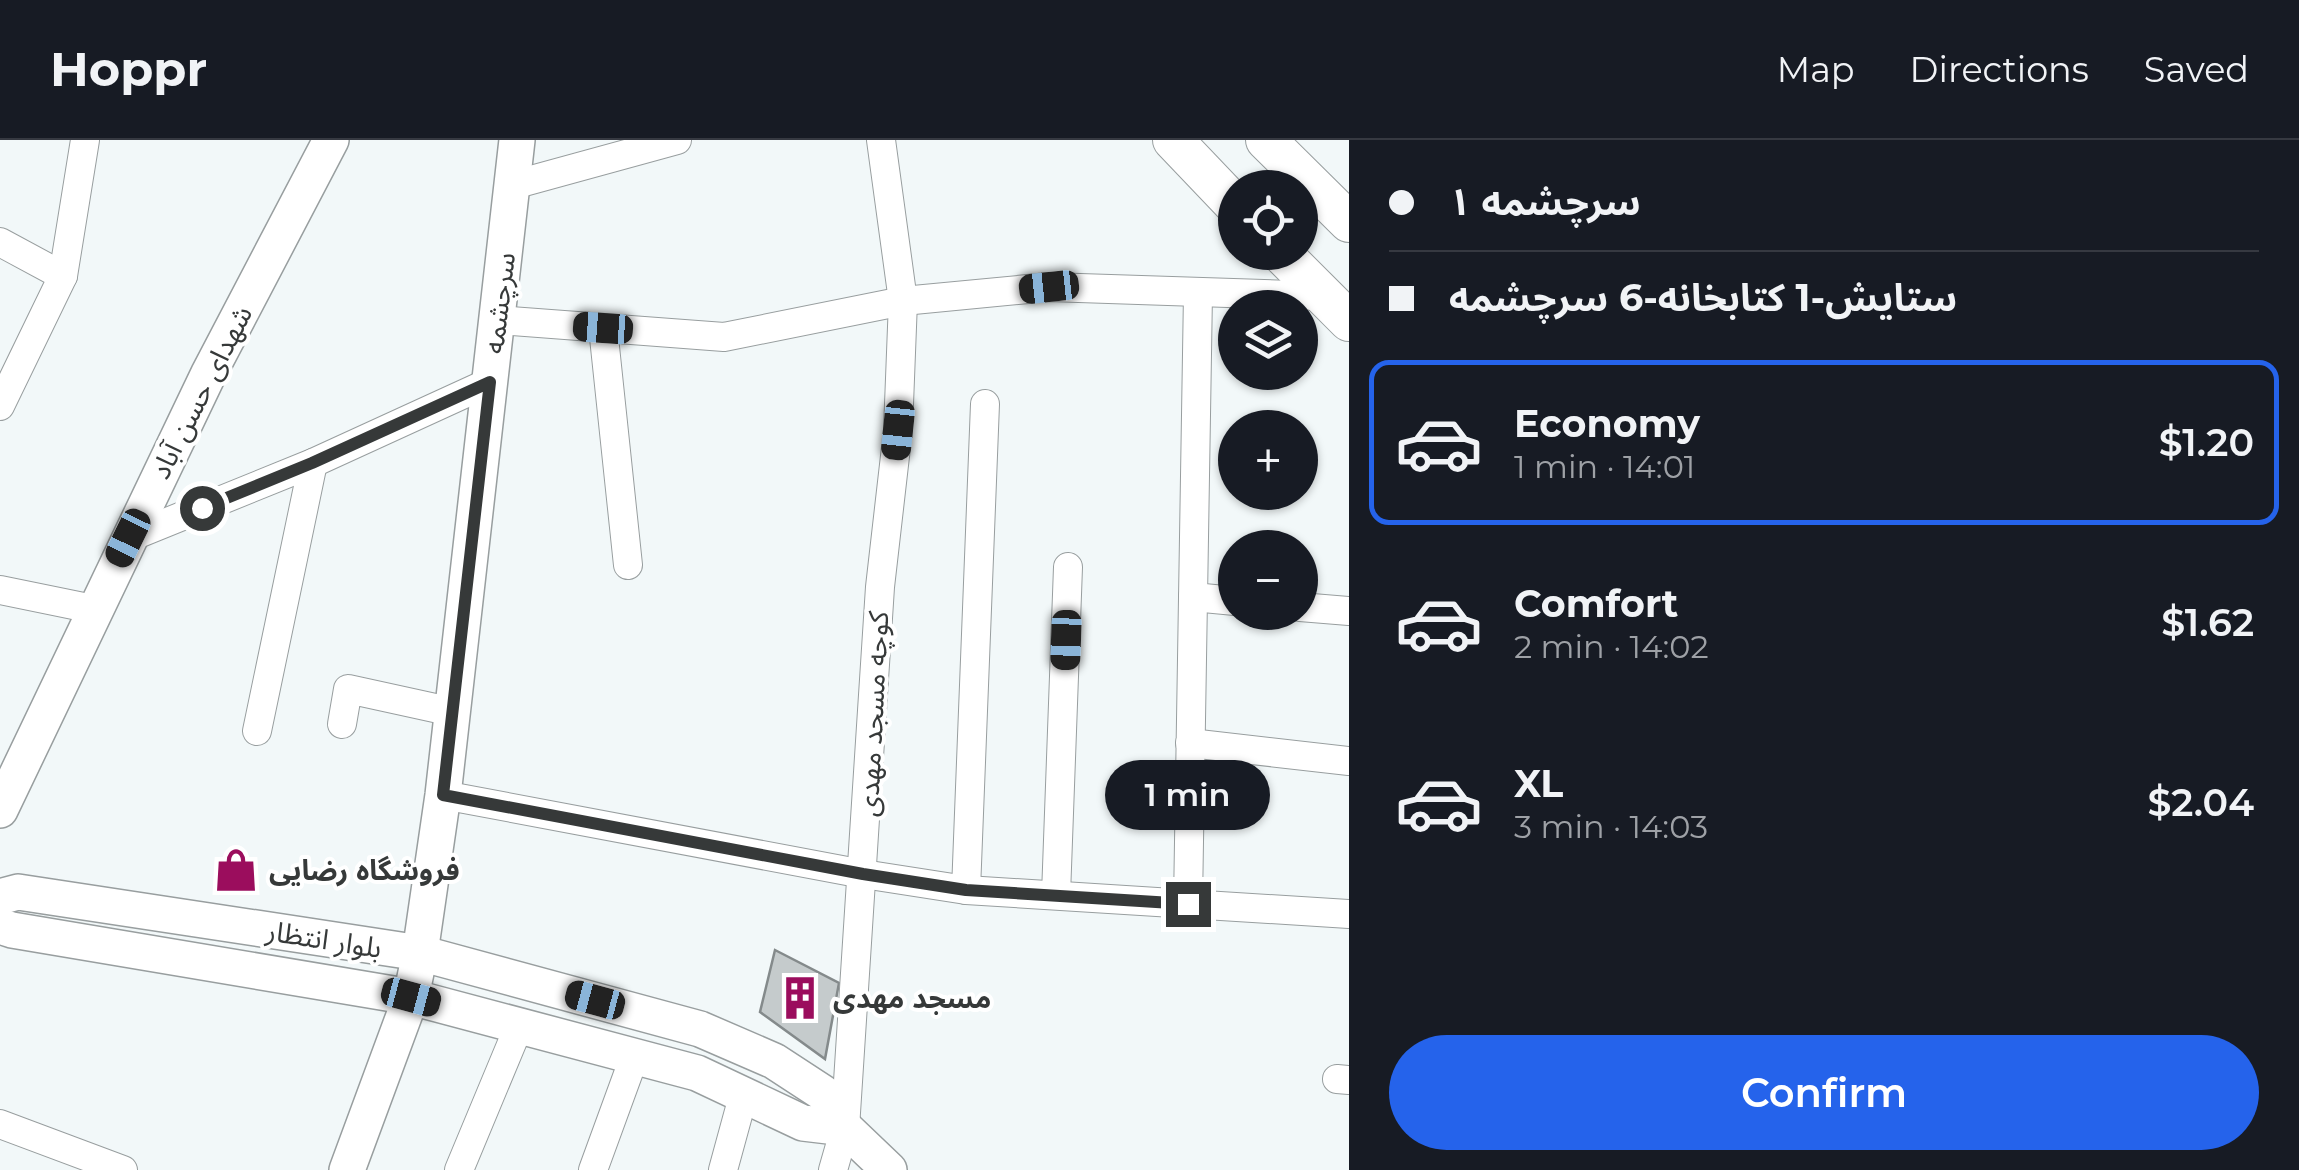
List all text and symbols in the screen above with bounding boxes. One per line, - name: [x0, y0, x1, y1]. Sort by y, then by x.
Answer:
- text: Hoppr: [50, 40, 207, 98]
- text: Map: [1777, 48, 1855, 91]
- text: Directions: [1910, 48, 2089, 91]
- text: Saved: [2144, 48, 2249, 91]
- map controls: [1218, 170, 1318, 630]
- button: locate: [1218, 170, 1318, 270]
- text: سرچشمه ۱: [1449, 178, 1641, 225]
- street label: سرچشمه: [476, 250, 523, 356]
- car: [1018, 269, 1080, 305]
- text: ستایش-1 کتابخانه-6 سرچشمه: [1449, 274, 1957, 321]
- button: layers: [1218, 290, 1318, 390]
- street label: شهدای حسن آباد: [143, 300, 259, 484]
- car: [572, 311, 634, 345]
- icon: car: [1394, 398, 1484, 488]
- car: [880, 399, 916, 461]
- text: Economy: [1514, 400, 1700, 447]
- button: +: [1218, 410, 1318, 510]
- text: $1.20: [2159, 419, 2254, 466]
- text: 1 min · 14:01: [1514, 447, 1695, 486]
- route start: [180, 486, 225, 531]
- car: [101, 504, 155, 572]
- button: −: [1218, 530, 1318, 630]
- icon: car: [1394, 578, 1484, 668]
- text: Comfort: [1514, 580, 1678, 627]
- text: $1.62: [2161, 599, 2254, 646]
- car: [1050, 609, 1082, 671]
- street label: کوچه مسجد مهدی: [851, 610, 896, 818]
- text: 2 min · 14:02: [1514, 627, 1709, 666]
- icon: car: [1394, 758, 1484, 848]
- callout: 1 min: [1106, 759, 1270, 829]
- text: XL: [1514, 760, 1563, 807]
- text: 1 min: [1145, 775, 1230, 814]
- text: $2.04: [2147, 779, 2254, 826]
- text: 3 min · 14:03: [1514, 807, 1708, 846]
- shop icon: فروشگاه رضایی: [212, 846, 260, 894]
- place label: فروشگاه رضایی: [269, 853, 460, 887]
- route end: [1166, 882, 1211, 927]
- street label: بلوار انتظار: [263, 913, 384, 965]
- building icon: مسجد مهدی: [776, 974, 824, 1022]
- car: [378, 975, 444, 1019]
- car: [562, 978, 628, 1022]
- place label: مسجد مهدی: [833, 981, 991, 1015]
- button: Confirm: [1389, 1035, 2259, 1150]

